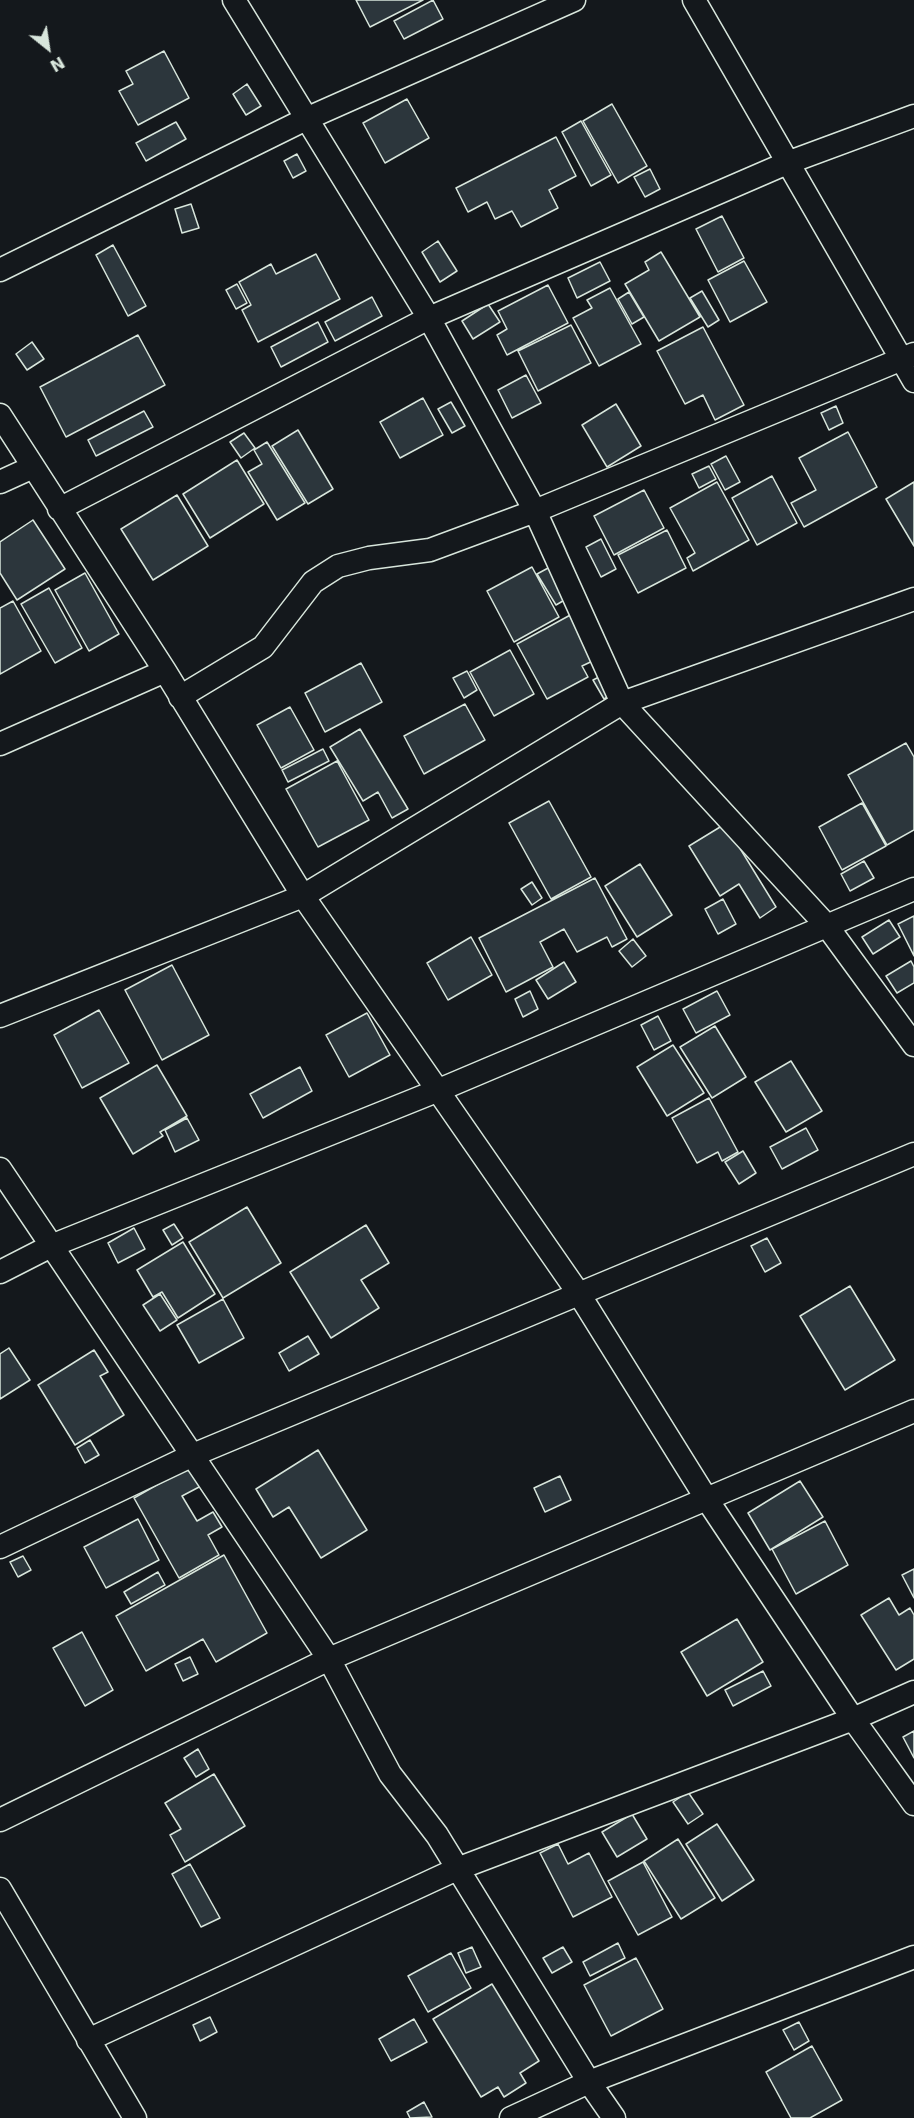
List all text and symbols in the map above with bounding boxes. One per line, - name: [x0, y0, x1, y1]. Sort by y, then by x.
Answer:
- north arrow: [18, 18, 78, 78]
- text: N: [47, 52, 68, 76]

